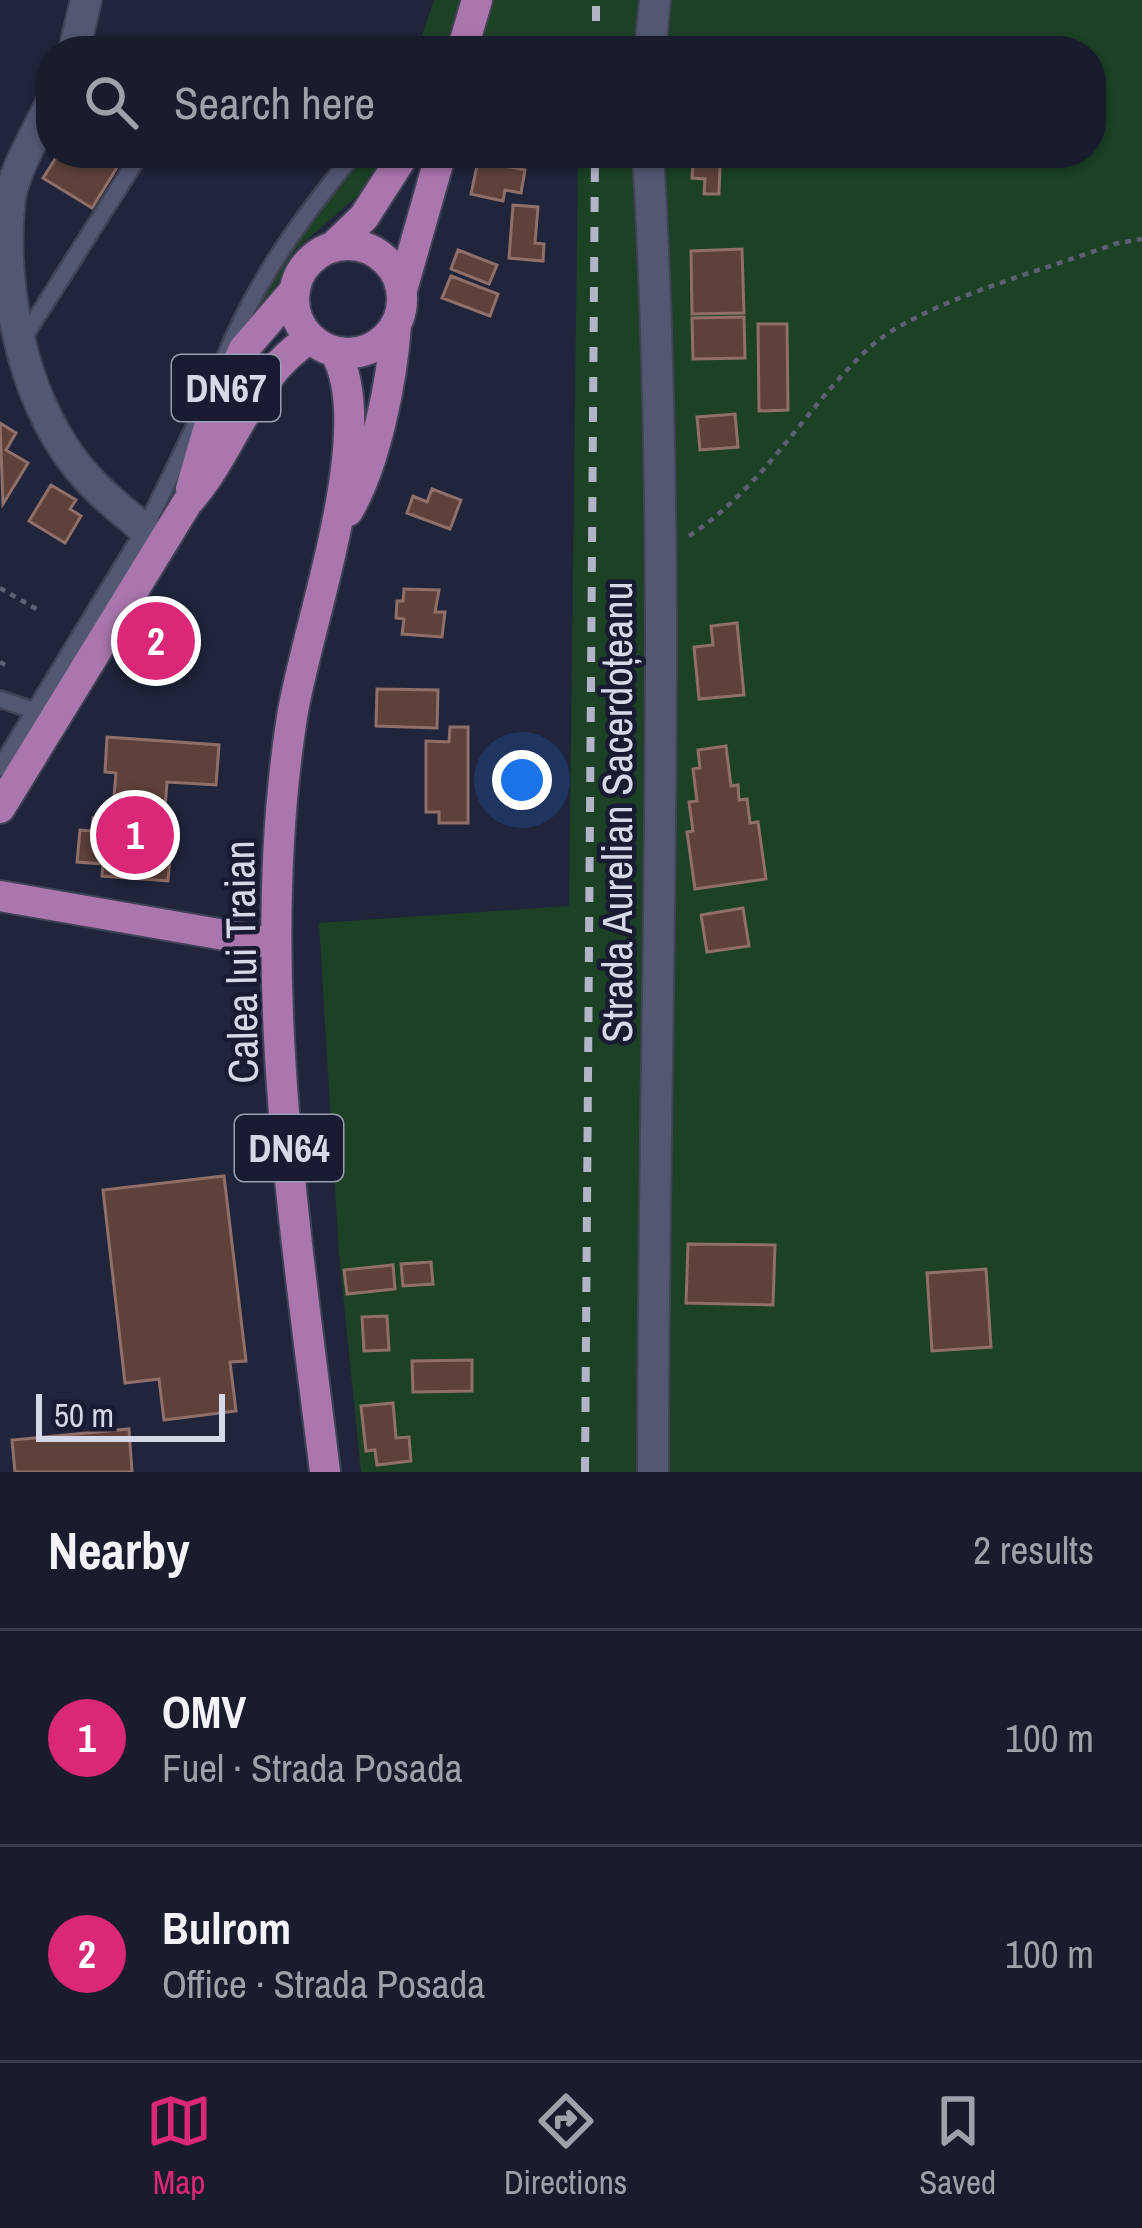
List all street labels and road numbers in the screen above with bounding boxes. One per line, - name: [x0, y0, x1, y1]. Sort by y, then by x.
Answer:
- road number: DN67: [172, 355, 280, 421]
- street label: Strada Aurelian Sacerdoțeanu: [589, 581, 645, 1043]
- street label: Calea lui Traian: [211, 840, 271, 1084]
- road number: DN64: [235, 1115, 343, 1181]

